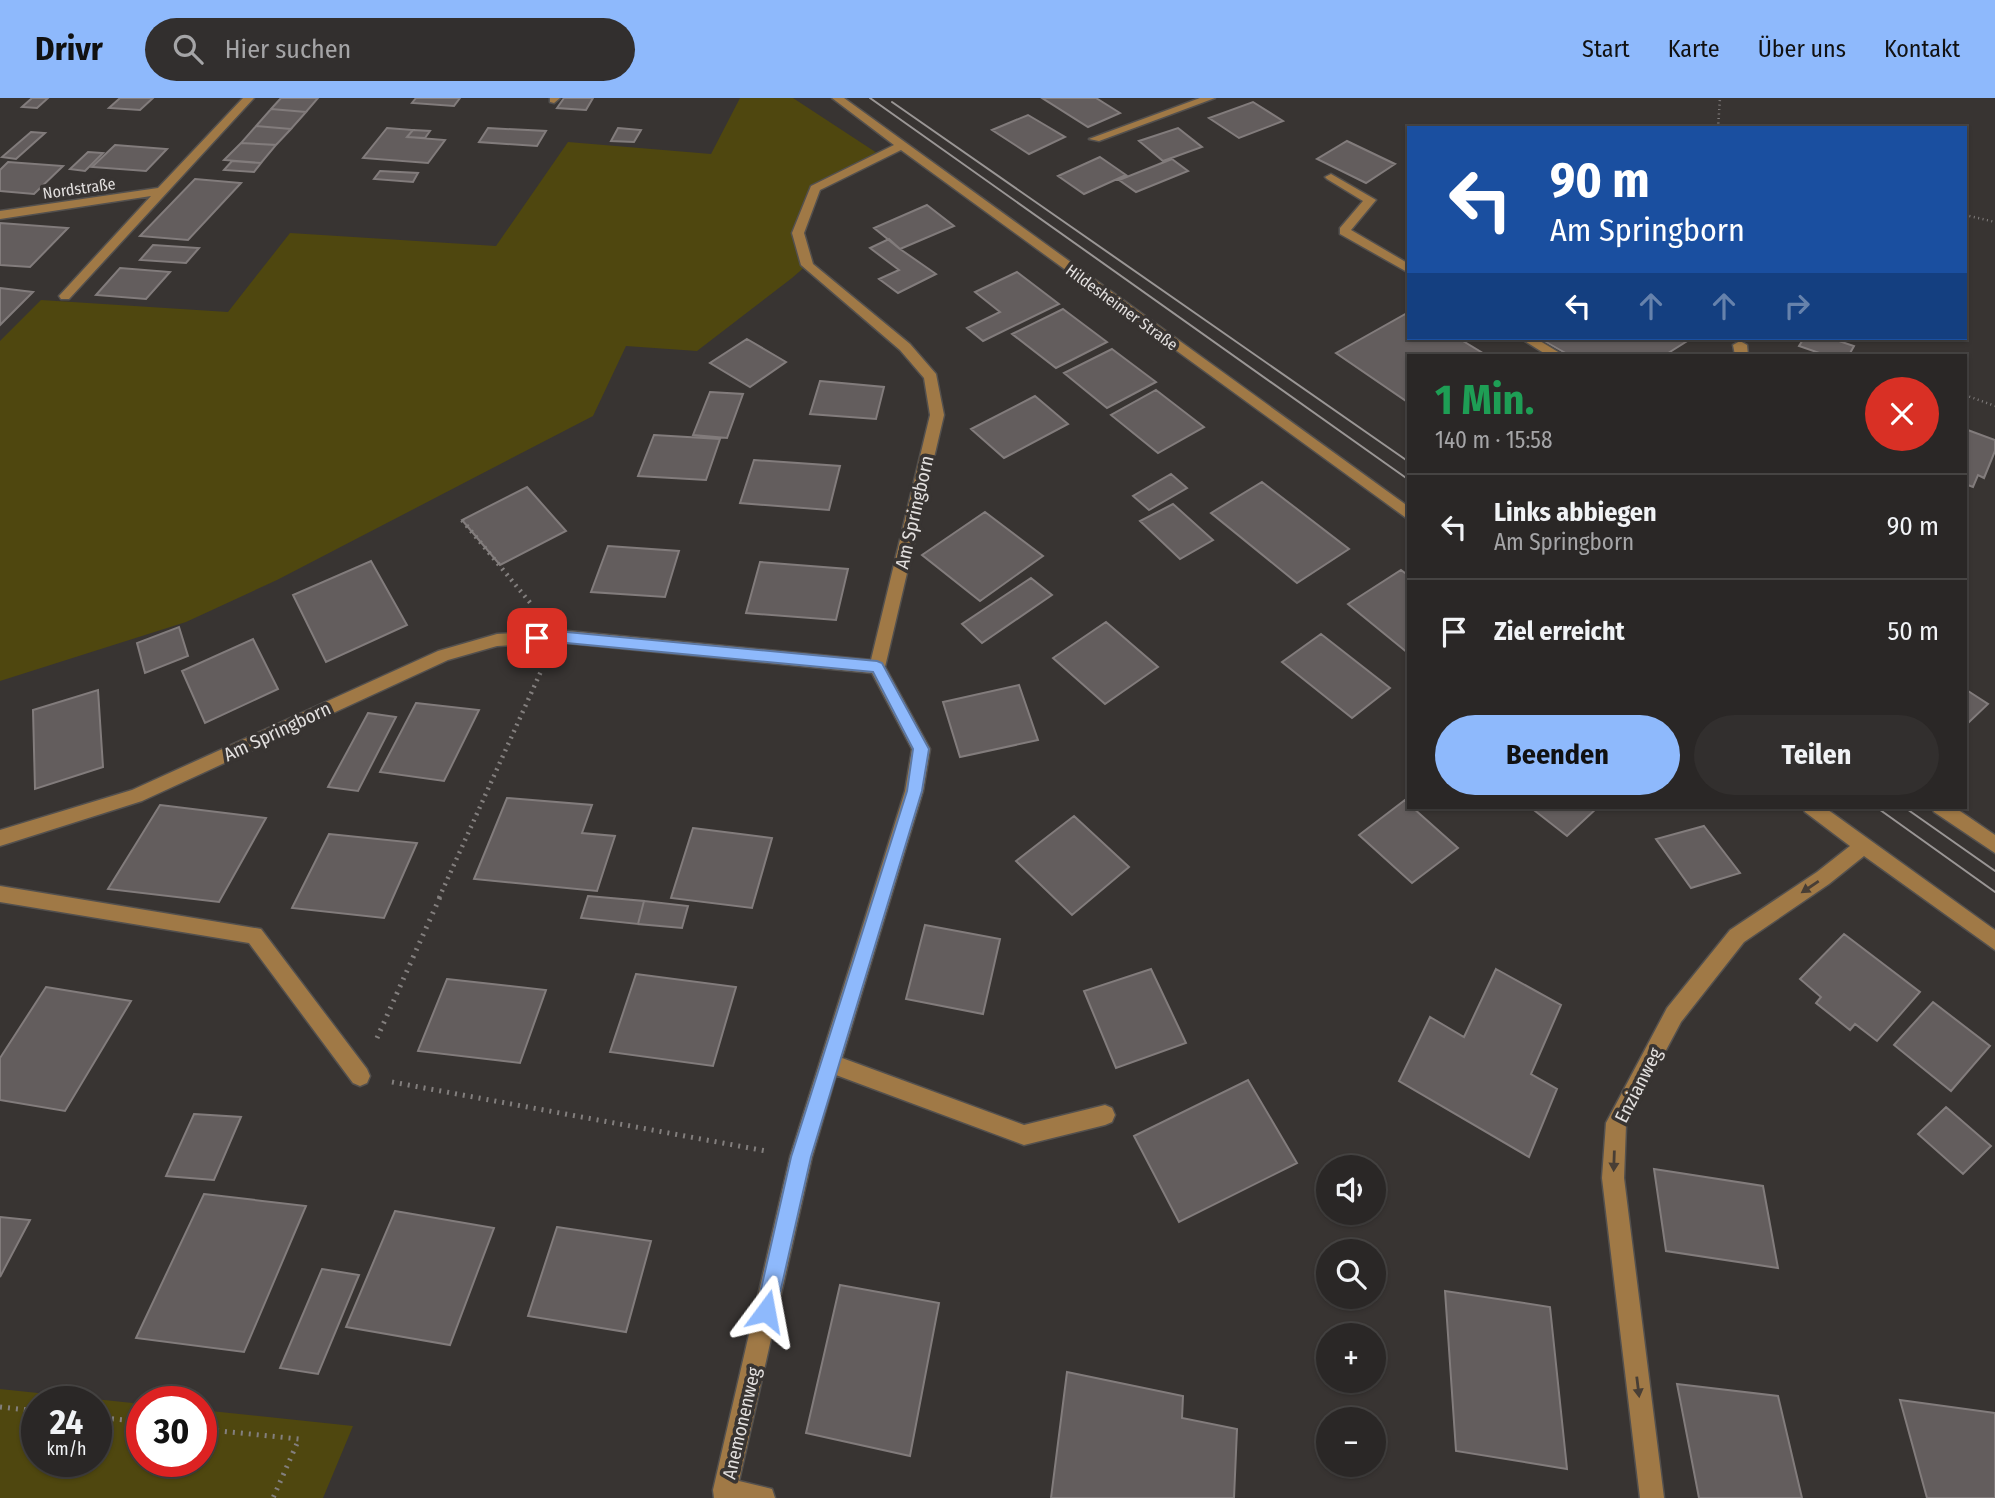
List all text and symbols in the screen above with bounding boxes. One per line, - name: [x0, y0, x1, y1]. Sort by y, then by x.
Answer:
- search box: [145, 18, 635, 81]
- text: Drivr: [35, 29, 103, 69]
- icon: search: [169, 30, 207, 68]
- text: Hier suchen: [225, 34, 351, 65]
- text: Start: [1582, 35, 1630, 63]
- text: Karte: [1668, 35, 1720, 63]
- text: Über uns: [1758, 35, 1846, 63]
- text: Kontakt: [1884, 35, 1960, 63]
- text: 90 m: [1550, 151, 1650, 210]
- icon: left: [1435, 154, 1526, 245]
- street label: Nordstraße: [41, 174, 117, 203]
- text: Am Springborn: [1550, 211, 1745, 249]
- street label: Hildesheimer Straße: [1062, 260, 1181, 354]
- icon: left: [1559, 287, 1597, 325]
- icon: ahead: [1632, 287, 1670, 325]
- icon: ahead: [1705, 287, 1743, 325]
- icon: right: [1778, 287, 1816, 325]
- text: 1 Min.: [1435, 375, 1534, 425]
- button: close: [1865, 377, 1939, 451]
- text: 140 m · 15:58: [1435, 426, 1552, 454]
- street label: Am Springborn: [890, 453, 939, 571]
- text: Links abbiegen: [1494, 497, 1657, 528]
- icon: left: [1435, 508, 1473, 546]
- text: 90 m: [1887, 511, 1939, 542]
- text: Am Springborn: [1494, 528, 1634, 556]
- pin: [507, 608, 567, 668]
- icon: arrive: [1435, 613, 1473, 651]
- text: Ziel erreicht: [1494, 616, 1625, 647]
- text: 50 m: [1887, 616, 1939, 647]
- icon: arrive: [518, 619, 556, 657]
- street label: Am Springborn: [220, 697, 335, 766]
- button: Beenden: [1435, 715, 1680, 795]
- button: Teilen: [1694, 715, 1939, 795]
- one-way arrow: [1801, 880, 1819, 894]
- street label: Enzianweg: [1610, 1044, 1667, 1127]
- one-way arrow: [1609, 1150, 1620, 1172]
- map controls: [1316, 1155, 1386, 1477]
- button: sound: [1316, 1155, 1386, 1225]
- button: search: [1316, 1239, 1386, 1309]
- position arrow: [729, 1274, 803, 1348]
- button: +: [1316, 1323, 1386, 1393]
- street label: Anemonenweg: [717, 1365, 766, 1481]
- one-way arrow: [1633, 1376, 1644, 1398]
- speed limit sign: 30: [126, 1386, 217, 1477]
- text: 24: [50, 1401, 83, 1443]
- button: −: [1316, 1407, 1386, 1477]
- text: km/h: [46, 1438, 87, 1460]

